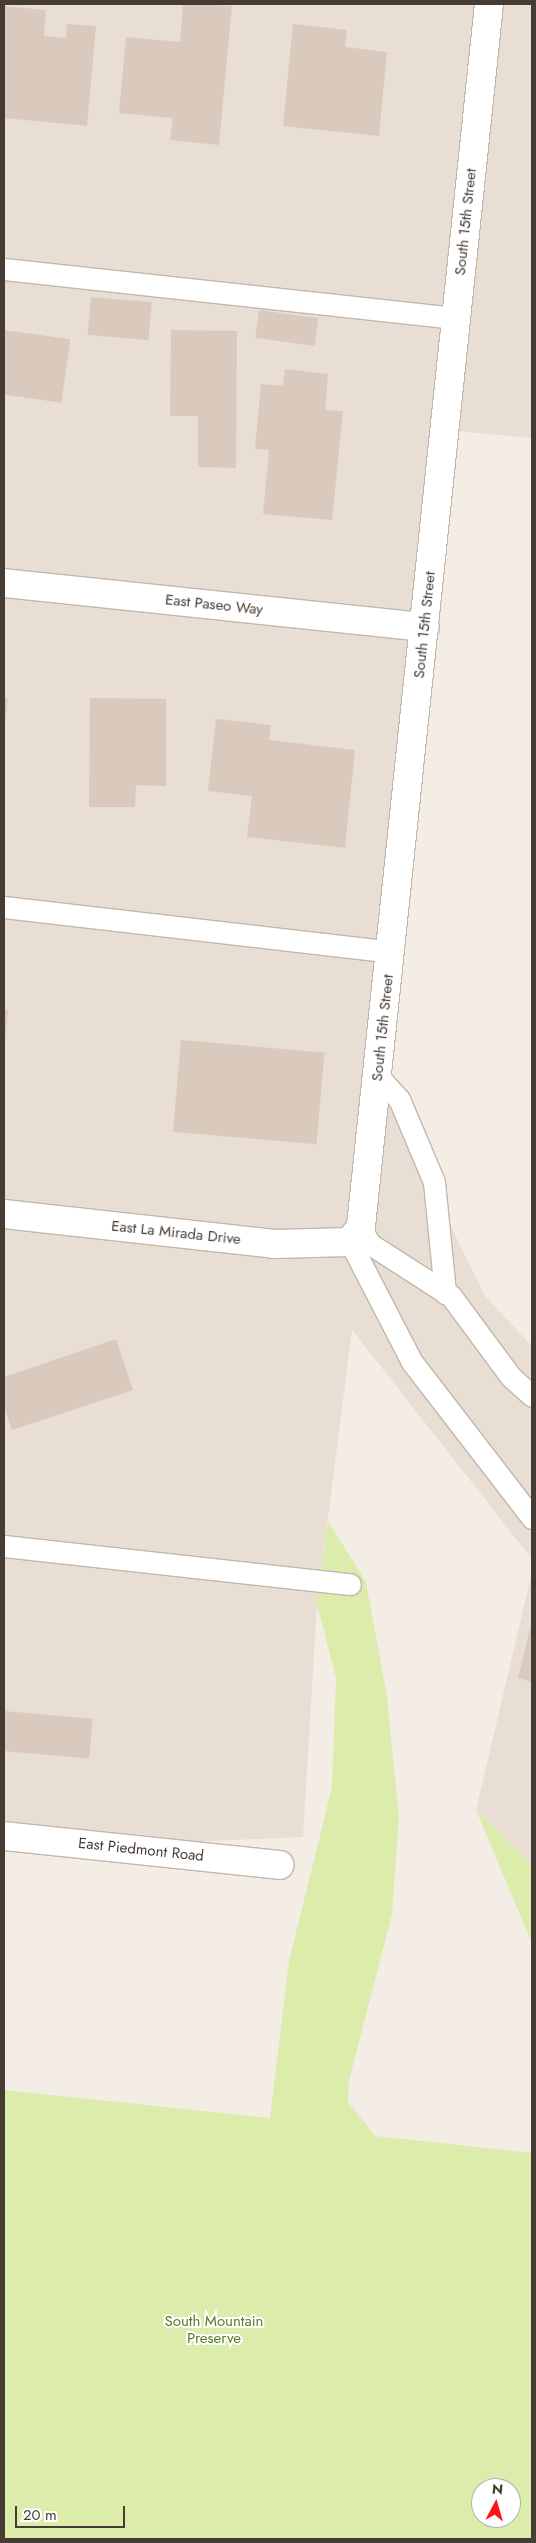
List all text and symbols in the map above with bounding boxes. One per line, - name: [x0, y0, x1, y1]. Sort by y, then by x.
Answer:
- street label: South 15th Street: [451, 168, 481, 276]
- street label: South 15th Street: [410, 571, 440, 679]
- street label: East Paseo Way: [164, 591, 264, 619]
- street label: South 15th Street: [368, 974, 398, 1082]
- street label: East La Mirada Drive: [110, 1217, 242, 1249]
- street label: East Piedmont Road: [77, 1834, 205, 1866]
- park label: South Mountain Preserve: [165, 2312, 263, 2347]
- north arrow: [471, 2478, 521, 2528]
- text: N: [491, 2479, 504, 2500]
- scale bar: [18, 2496, 128, 2528]
- text: 20 m: [23, 2504, 57, 2526]

